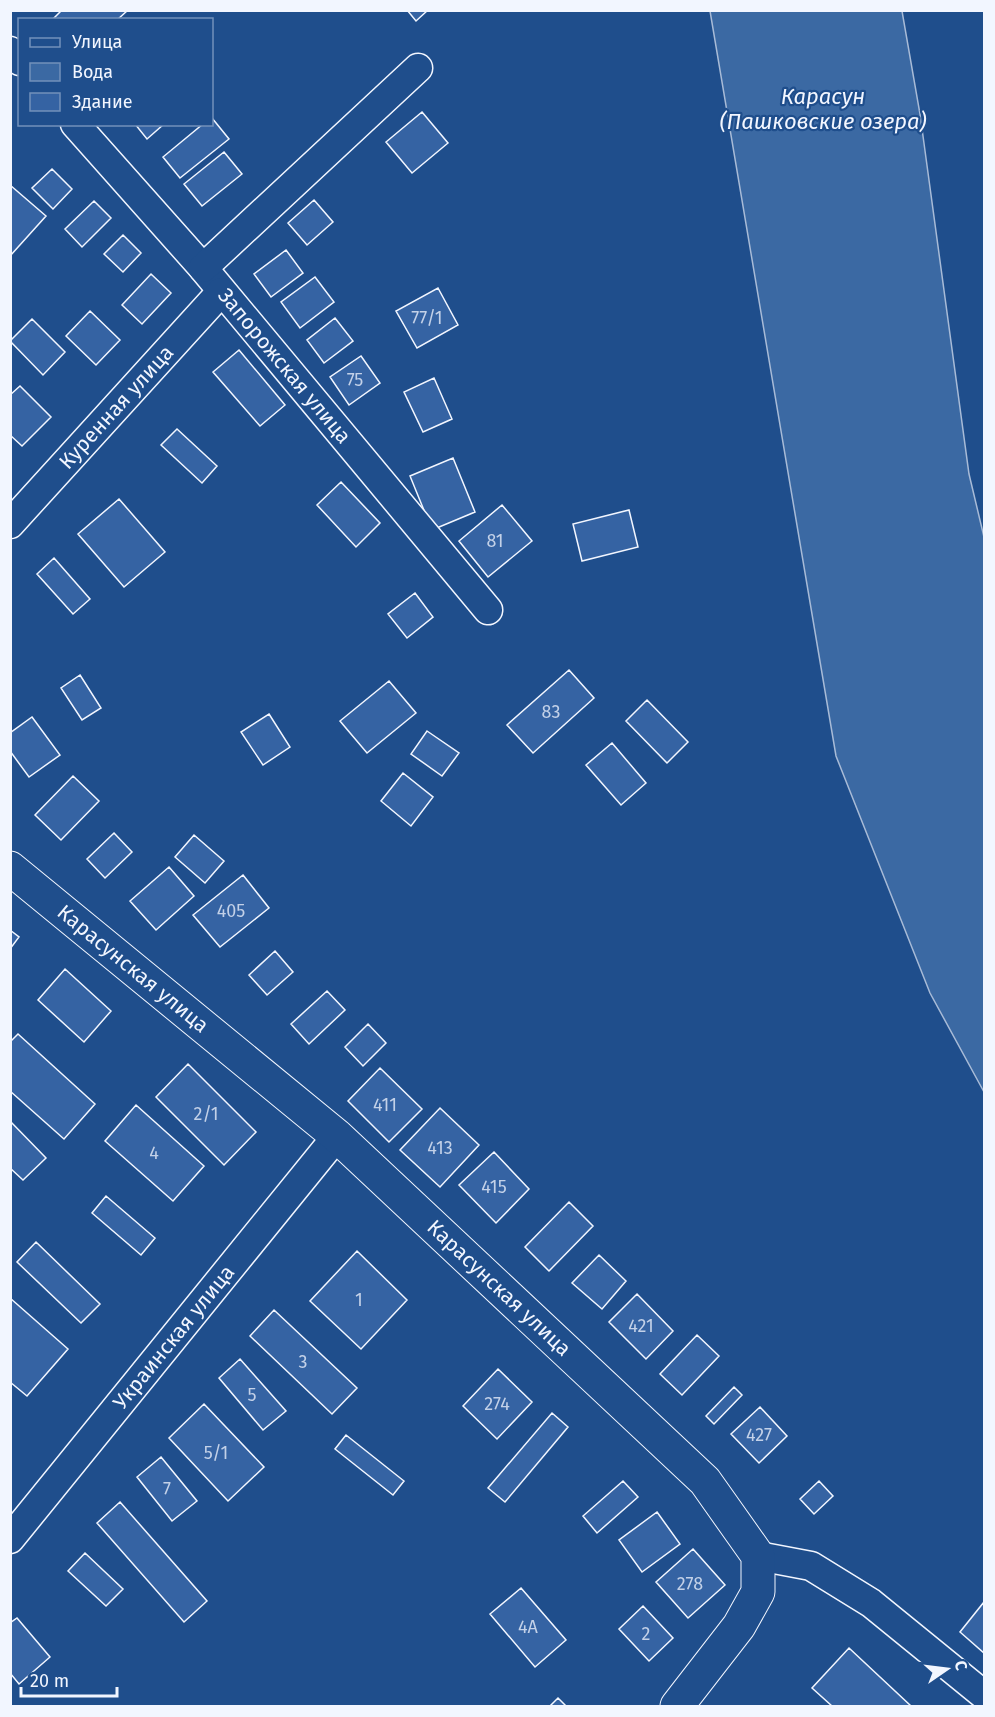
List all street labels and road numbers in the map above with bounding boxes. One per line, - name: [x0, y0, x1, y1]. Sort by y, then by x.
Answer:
- street label: Запорожская улица: [212, 283, 357, 449]
- street label: Куренная улица: [53, 340, 179, 474]
- street label: Карасунская улица: [52, 899, 214, 1038]
- street label: Карасунская улица: [422, 1214, 577, 1362]
- street label: Украинская улица: [108, 1260, 240, 1414]

